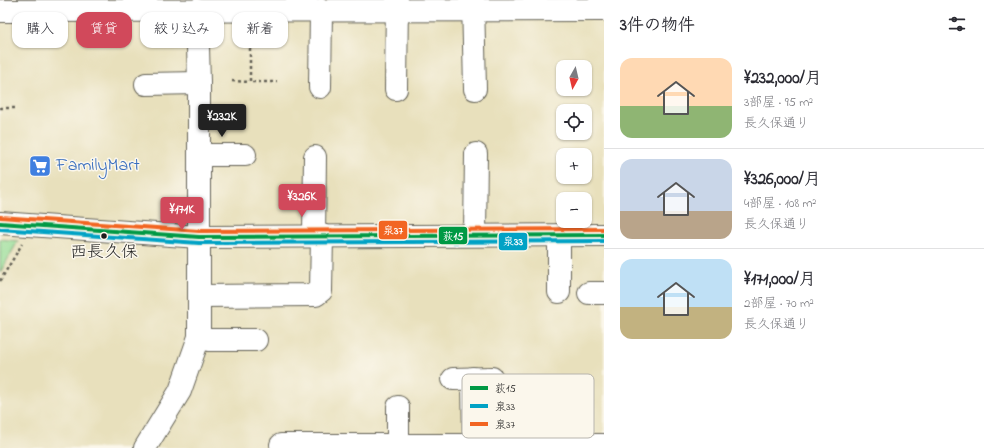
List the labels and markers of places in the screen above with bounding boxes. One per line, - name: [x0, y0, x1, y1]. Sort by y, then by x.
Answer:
- pin: ¥232K: [194, 104, 250, 138]
- supermarket icon: FamilyMart: [27, 153, 53, 179]
- place label: FamilyMart: [55, 153, 140, 179]
- pin: ¥326K: [274, 184, 330, 218]
- pin: ¥171K: [154, 197, 210, 231]
- marker: 西長久保: [99, 231, 109, 241]
- place label: 西長久保: [70, 240, 138, 265]

